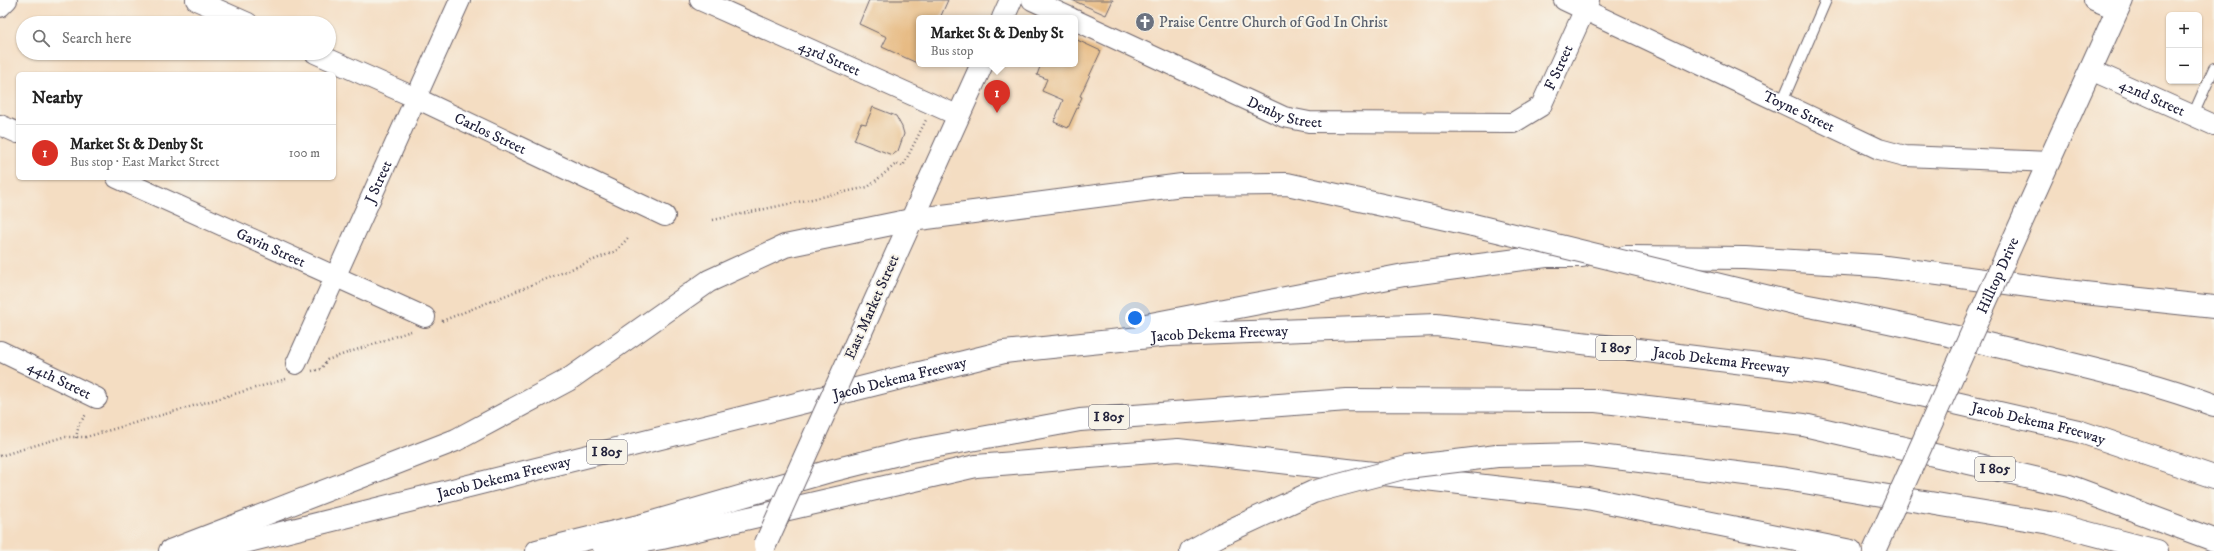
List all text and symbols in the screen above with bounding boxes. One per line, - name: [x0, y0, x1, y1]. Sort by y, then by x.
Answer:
- church icon: Praise Centre Church of God In Christ: [1134, 11, 1156, 33]
- map controls: [2166, 12, 2202, 84]
- button: +: [2166, 12, 2202, 48]
- place label: Praise Centre Church of God In Christ: [1159, 13, 1388, 32]
- popup: [916, 15, 1078, 67]
- search box: [16, 16, 336, 60]
- text: Market St & Denby St: [930, 24, 1064, 43]
- icon: search: [30, 27, 52, 49]
- text: Search here: [62, 29, 131, 48]
- street label: 43rd Street: [796, 36, 864, 80]
- street label: F Street: [1540, 42, 1577, 93]
- text: Bus stop: [930, 43, 973, 59]
- button: −: [2166, 48, 2202, 84]
- street label: 42nd Street: [2116, 74, 2188, 120]
- pin: 1: [984, 80, 1010, 113]
- street label: Toyne Street: [1760, 86, 1838, 136]
- text: Nearby: [32, 87, 82, 109]
- street label: Denby Street: [1244, 92, 1322, 132]
- street label: Carlos Street: [451, 108, 530, 159]
- text: Market St & Denby St: [70, 135, 203, 154]
- text: 1: [43, 145, 47, 161]
- text: 100 m: [289, 145, 320, 161]
- text: Bus stop · East Market Street: [70, 154, 219, 170]
- street label: J Street: [359, 157, 396, 208]
- street label: Gavin Street: [233, 224, 309, 271]
- street label: Hilltop Drive: [1972, 234, 2023, 317]
- street label: East Market Street: [840, 252, 904, 362]
- your location: [1125, 308, 1145, 328]
- street label: Jacob Dekema Freeway: [1148, 321, 1289, 347]
- road number: I 805: [1596, 336, 1636, 360]
- street label: Jacob Dekema Freeway: [1650, 342, 1791, 378]
- street label: Jacob Dekema Freeway: [829, 352, 969, 404]
- street label: 44th Street: [24, 356, 95, 403]
- street label: Jacob Dekema Freeway: [1968, 397, 2109, 449]
- road number: I 805: [1089, 405, 1129, 429]
- road number: I 805: [587, 440, 627, 464]
- street label: Jacob Dekema Freeway: [433, 451, 574, 504]
- road number: I 805: [1975, 457, 2015, 481]

